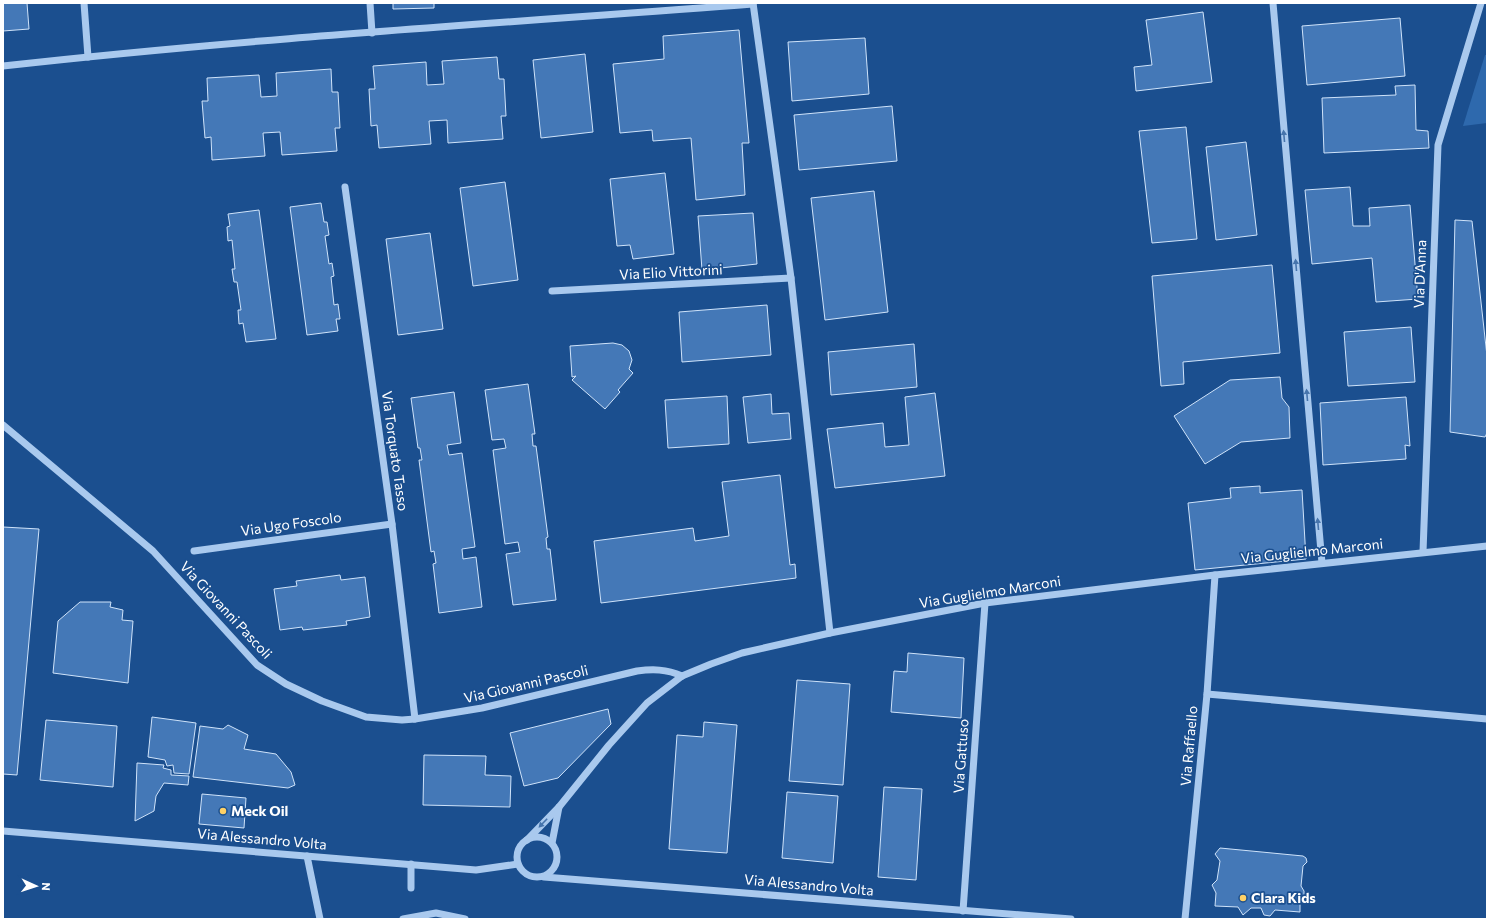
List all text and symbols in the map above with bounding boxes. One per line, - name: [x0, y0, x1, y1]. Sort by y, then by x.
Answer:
- one-way arrow: [1281, 130, 1288, 142]
- street label: Via D'Anna: [1410, 239, 1429, 309]
- one-way arrow: [1292, 259, 1299, 272]
- street label: Via Elio Vittorini: [619, 260, 723, 283]
- one-way arrow: [1304, 389, 1310, 401]
- street label: Via Torquato Tasso: [379, 390, 412, 512]
- street label: Via Ugo Foscolo: [240, 508, 342, 539]
- one-way arrow: [1315, 518, 1322, 531]
- street label: Via Guglielmo Marconi: [1240, 535, 1384, 566]
- street label: Via Giovanni Pascoli: [177, 557, 276, 662]
- street label: Via Guglielmo Marconi: [918, 572, 1062, 611]
- street label: Via Giovanni Pascoli: [462, 661, 590, 706]
- street label: Via Raffaello: [1177, 705, 1200, 787]
- street label: Via Gattuso: [949, 718, 972, 794]
- place label: Meck Oil: [231, 802, 288, 819]
- marker: Meck Oil: [218, 806, 228, 816]
- one-way arrow: [538, 818, 548, 828]
- street label: Via Alessandro Volta: [197, 824, 328, 853]
- north arrow: [16, 866, 56, 906]
- street label: Via Alessandro Volta: [744, 870, 875, 899]
- text: N: [40, 882, 53, 891]
- place label: Clara Kids: [1251, 889, 1316, 906]
- marker: Clara Kids: [1238, 893, 1248, 903]

